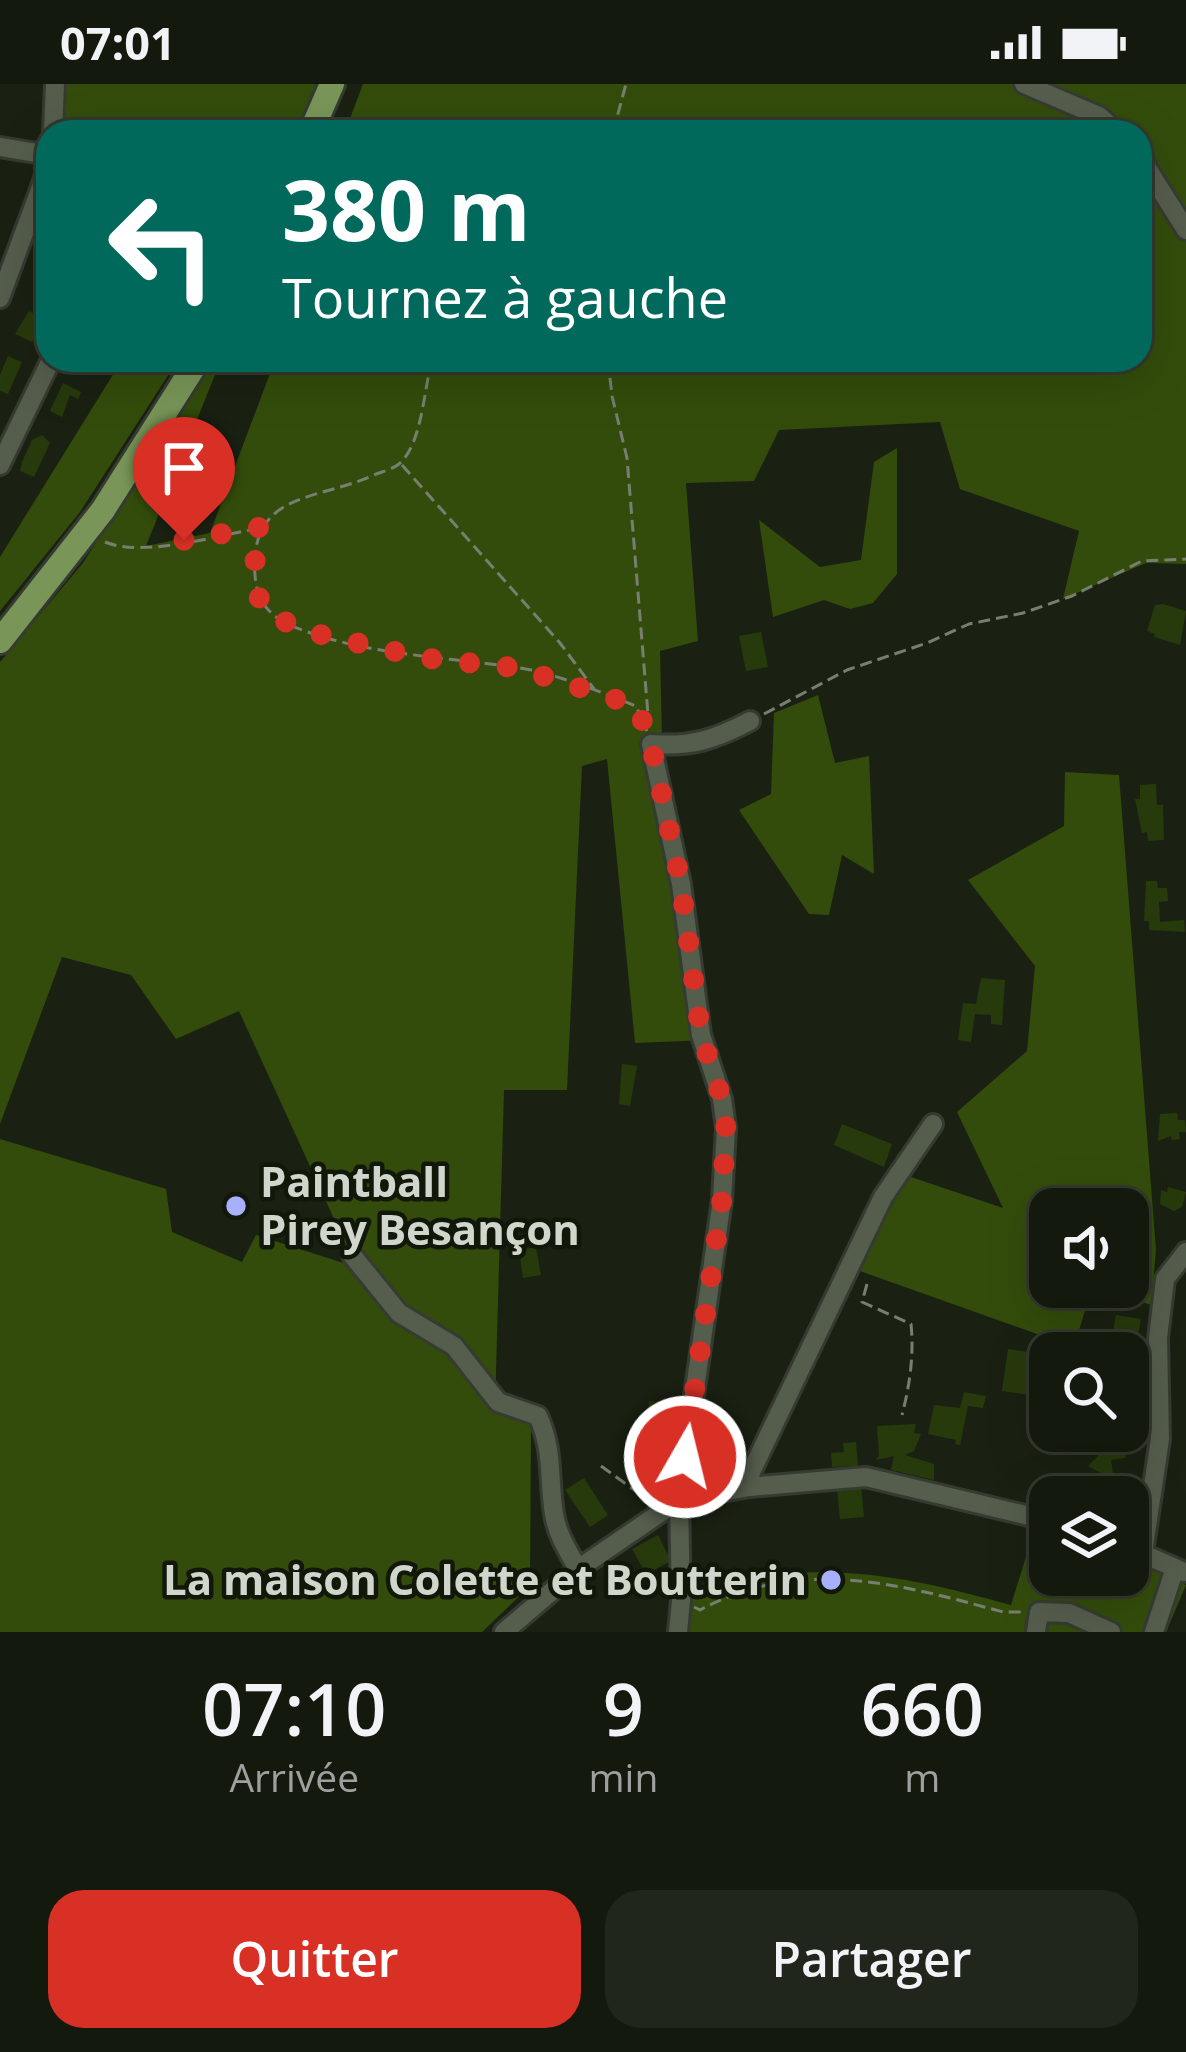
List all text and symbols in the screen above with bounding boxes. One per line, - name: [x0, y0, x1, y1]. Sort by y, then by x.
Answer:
- text: 07:01: [60, 12, 176, 73]
- text: 380 m: [282, 151, 530, 266]
- icon: left: [84, 168, 240, 324]
- text: Tournez à gauche: [282, 260, 728, 334]
- pin: [133, 417, 235, 540]
- icon: arrive: [151, 435, 217, 501]
- place label: Paintball Pirey Besançon: [260, 1152, 580, 1257]
- map controls: [1029, 1188, 1149, 1596]
- button: sound: [1029, 1188, 1149, 1308]
- marker: Paintball Pirey Besançon: [223, 1193, 249, 1219]
- button: search: [1029, 1332, 1149, 1452]
- position arrow: [622, 1394, 748, 1520]
- button: layers: [1029, 1476, 1149, 1596]
- place label: La maison Colette et Boutterin: [163, 1550, 807, 1607]
- marker: La maison Colette et Boutterin: [818, 1567, 844, 1593]
- text: 07:10: [202, 1659, 386, 1757]
- text: 9: [603, 1659, 644, 1757]
- text: 660: [860, 1659, 984, 1757]
- text: Arrivée: [229, 1750, 359, 1803]
- text: min: [589, 1750, 658, 1803]
- text: m: [904, 1750, 940, 1803]
- button: Quitter: [48, 1890, 581, 2028]
- button: Partager: [605, 1890, 1138, 2028]

